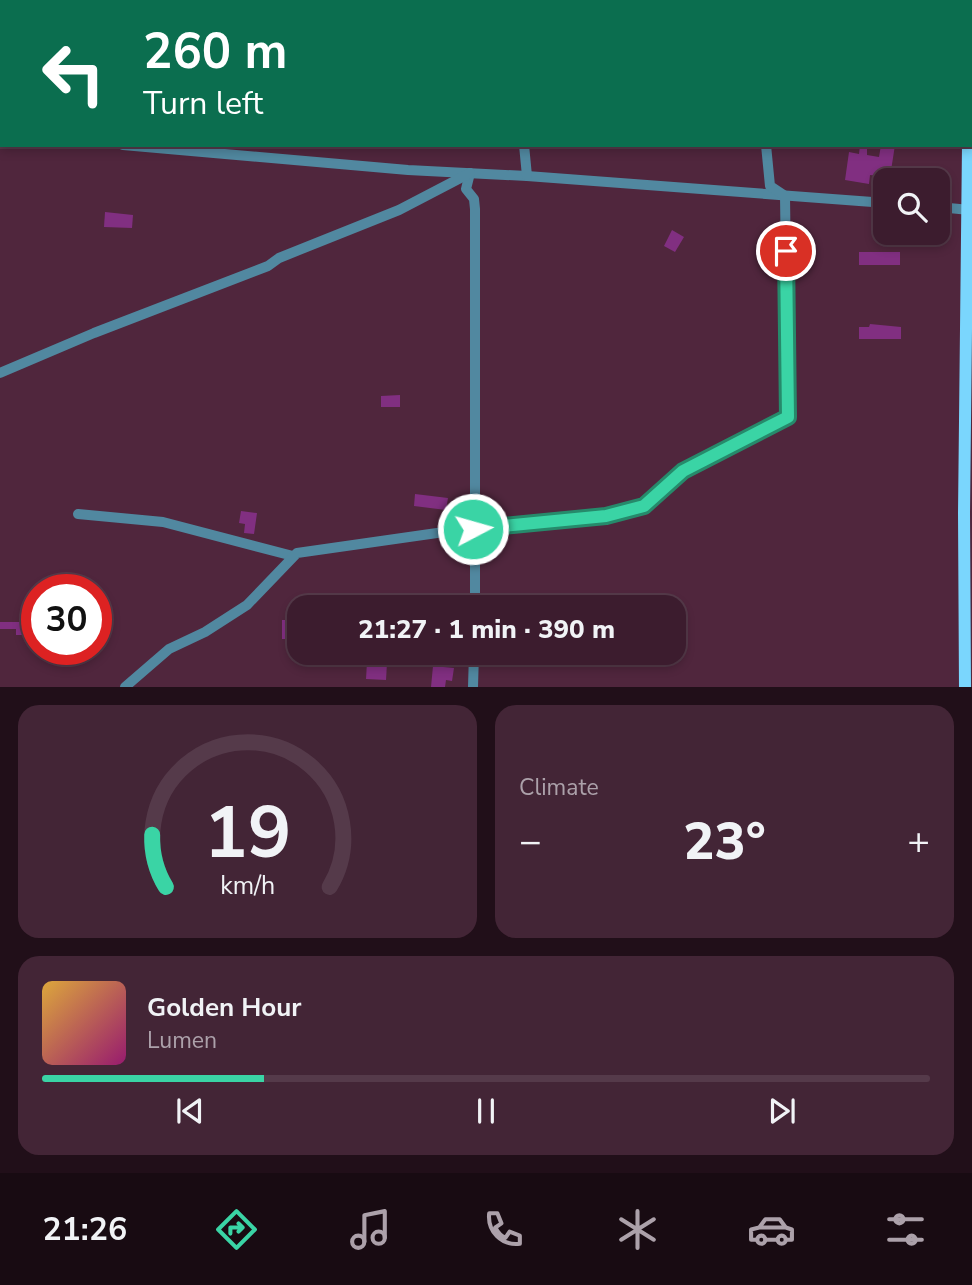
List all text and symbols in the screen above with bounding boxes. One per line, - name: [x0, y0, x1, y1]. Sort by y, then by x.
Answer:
- text: 260 m: [143, 18, 287, 85]
- icon: left: [28, 28, 119, 119]
- text: Turn left: [143, 82, 263, 125]
- map controls: [873, 168, 950, 245]
- button: search: [873, 168, 950, 245]
- pin: [756, 221, 816, 281]
- icon: arrive: [767, 232, 805, 270]
- position arrow: [436, 492, 510, 566]
- speed limit sign: 30: [21, 574, 112, 665]
- text: 21:27 · 1 min · 390 m: [358, 612, 615, 647]
- text: Climate: [519, 772, 599, 803]
- text: 19: [204, 784, 291, 884]
- text: 23°: [683, 806, 766, 877]
- text: −: [519, 816, 542, 867]
- text: +: [907, 816, 930, 867]
- text: km/h: [220, 869, 275, 903]
- text: Golden Hour: [147, 990, 302, 1025]
- text: Lumen: [147, 1025, 217, 1056]
- icon: previous: [171, 1092, 209, 1130]
- icon: pause: [467, 1092, 505, 1130]
- icon: next: [763, 1092, 801, 1130]
- icon: directions: [212, 1205, 261, 1254]
- icon: music: [346, 1205, 395, 1254]
- icon: phone: [479, 1205, 528, 1254]
- icon: climate: [613, 1205, 662, 1254]
- icon: car: [747, 1205, 796, 1254]
- icon: filters: [881, 1205, 930, 1254]
- text: 21:26: [42, 1208, 127, 1251]

